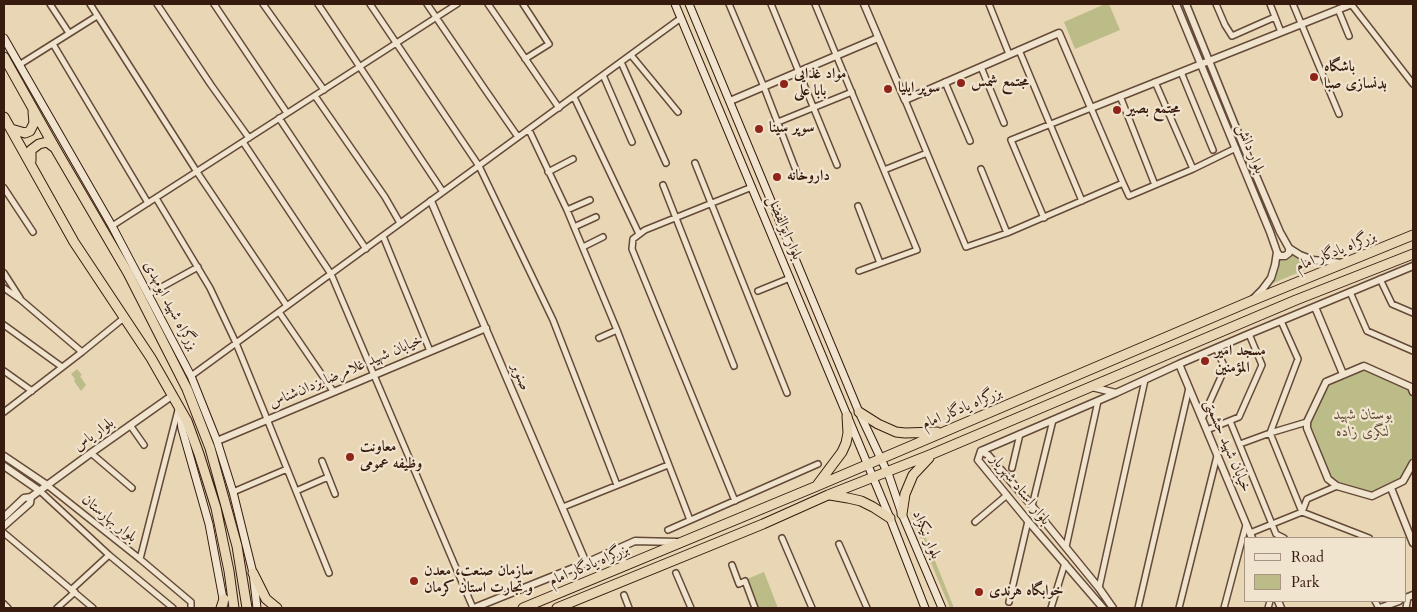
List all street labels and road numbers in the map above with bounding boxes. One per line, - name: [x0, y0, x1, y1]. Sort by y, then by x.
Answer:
- street label: بلوار دانش: [1232, 121, 1268, 177]
- street label: بلوار ابوالفضل: [762, 193, 806, 263]
- street label: بزرگراه یادگار امام: [1293, 228, 1379, 276]
- street label: بزرگراه شهید ابومهدی: [139, 258, 201, 354]
- street label: خیابان شهید غلامرضا یزدان‌شناس: [266, 331, 426, 413]
- street label: صنوبر: [506, 361, 534, 393]
- street label: بزرگراه یادگار امام: [919, 384, 1005, 434]
- street label: خیابان شهید حشمتی: [1199, 397, 1255, 495]
- street label: بلوار یاس: [70, 414, 118, 456]
- street label: بلوار استاد شهریار: [986, 451, 1054, 529]
- street label: بلوار بهارستان: [78, 491, 140, 547]
- street label: بلوار نیکزاد: [908, 508, 944, 562]
- street label: بزرگراه یادگار امام: [546, 541, 632, 591]

